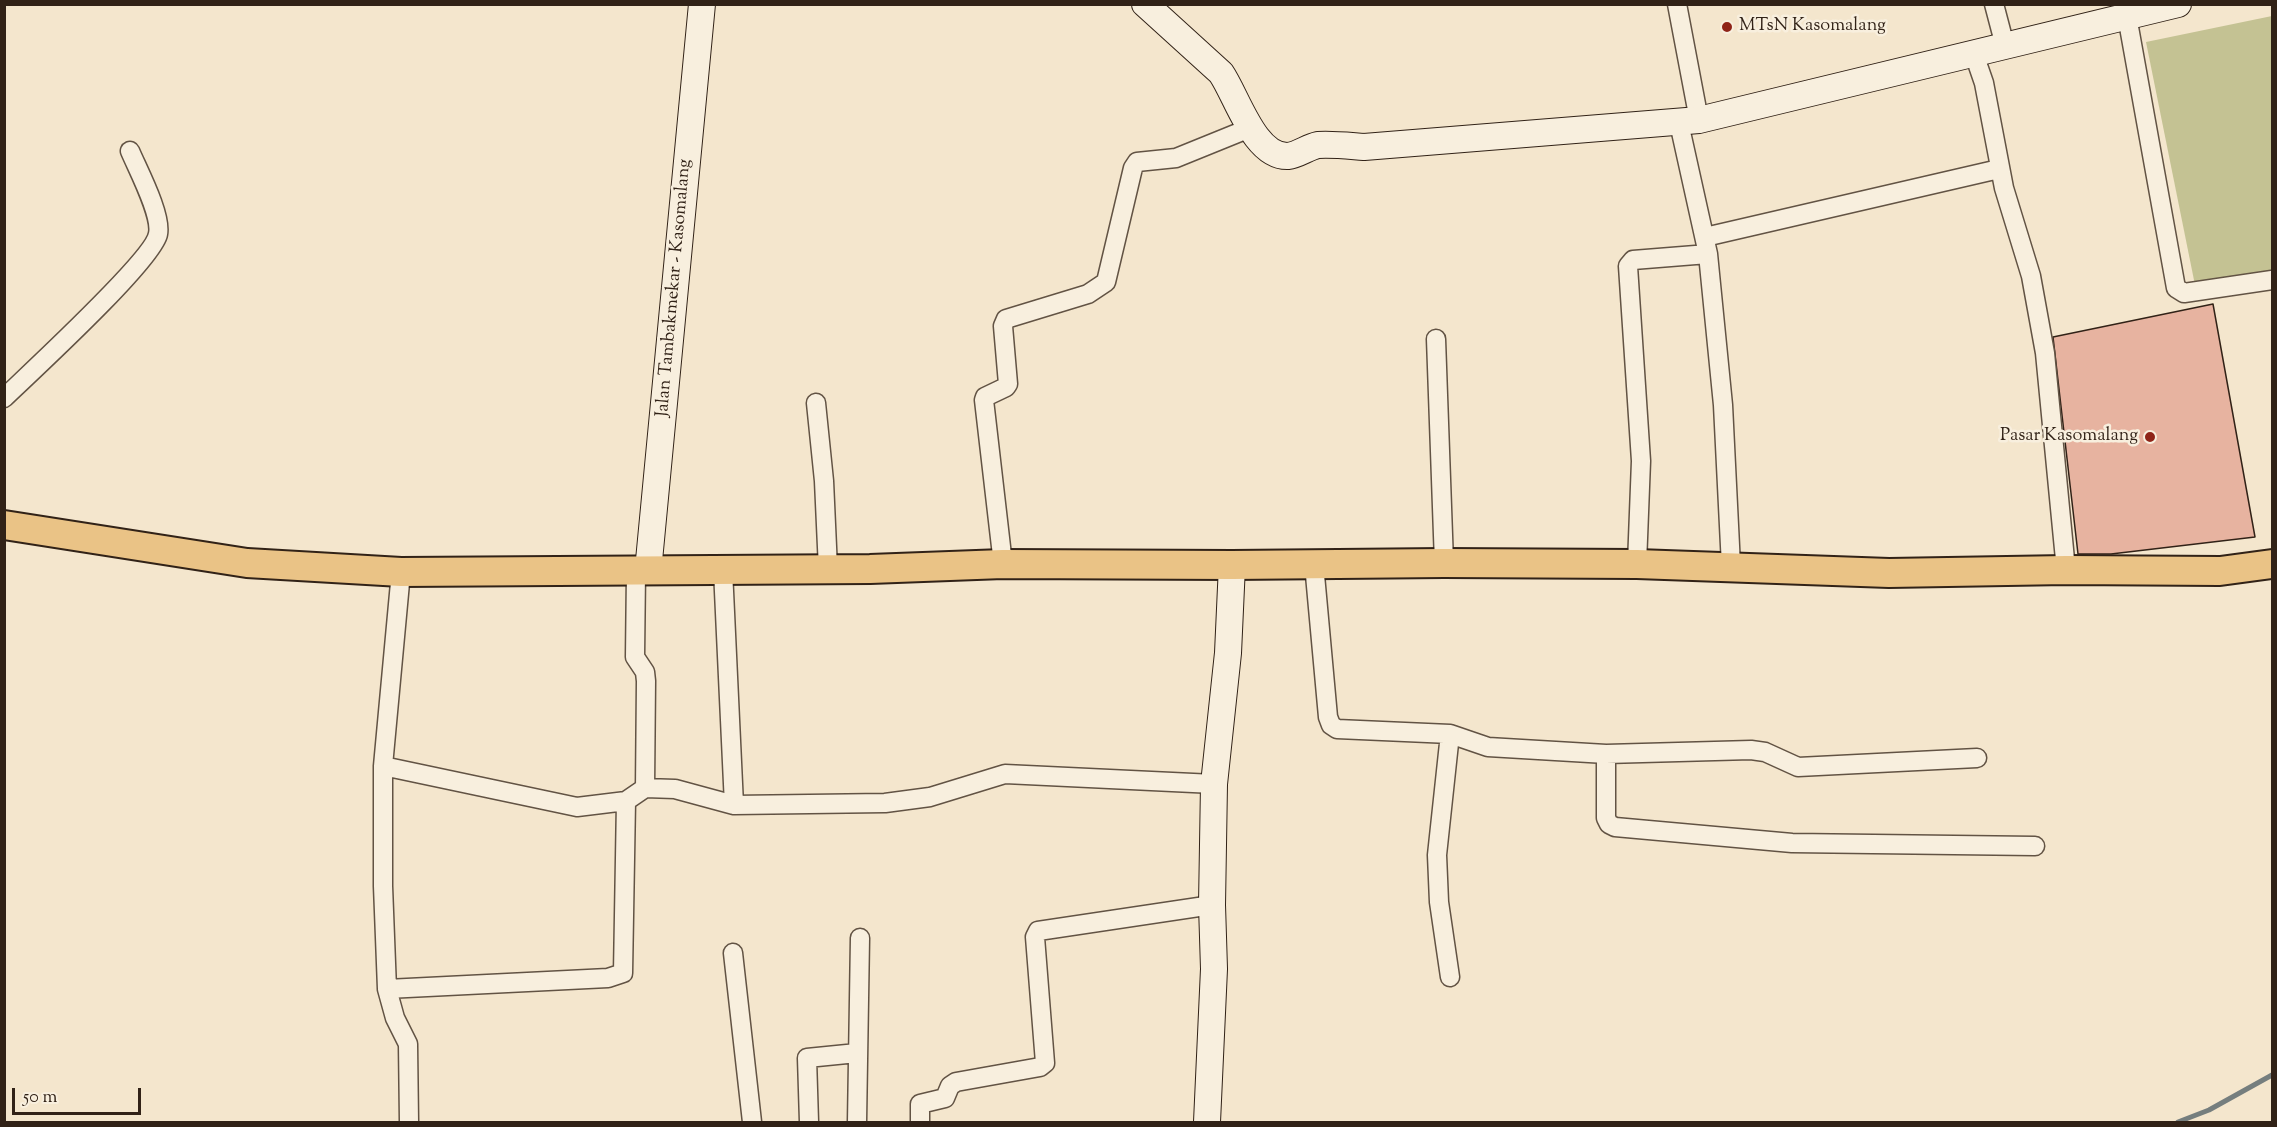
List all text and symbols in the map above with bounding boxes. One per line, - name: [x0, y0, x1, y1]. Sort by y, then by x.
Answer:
- place label: MTsN Kasomalang: [1739, 16, 1886, 38]
- marker: MTsN Kasomalang: [1720, 20, 1734, 34]
- street label: Jalan Tambakmekar - Kasomalang: [653, 158, 697, 418]
- place label: Pasar Kasomalang: [2000, 426, 2138, 448]
- marker: Pasar Kasomalang: [2143, 430, 2157, 444]
- scale bar: [15, 1076, 144, 1114]
- text: 50 m: [23, 1085, 57, 1111]

